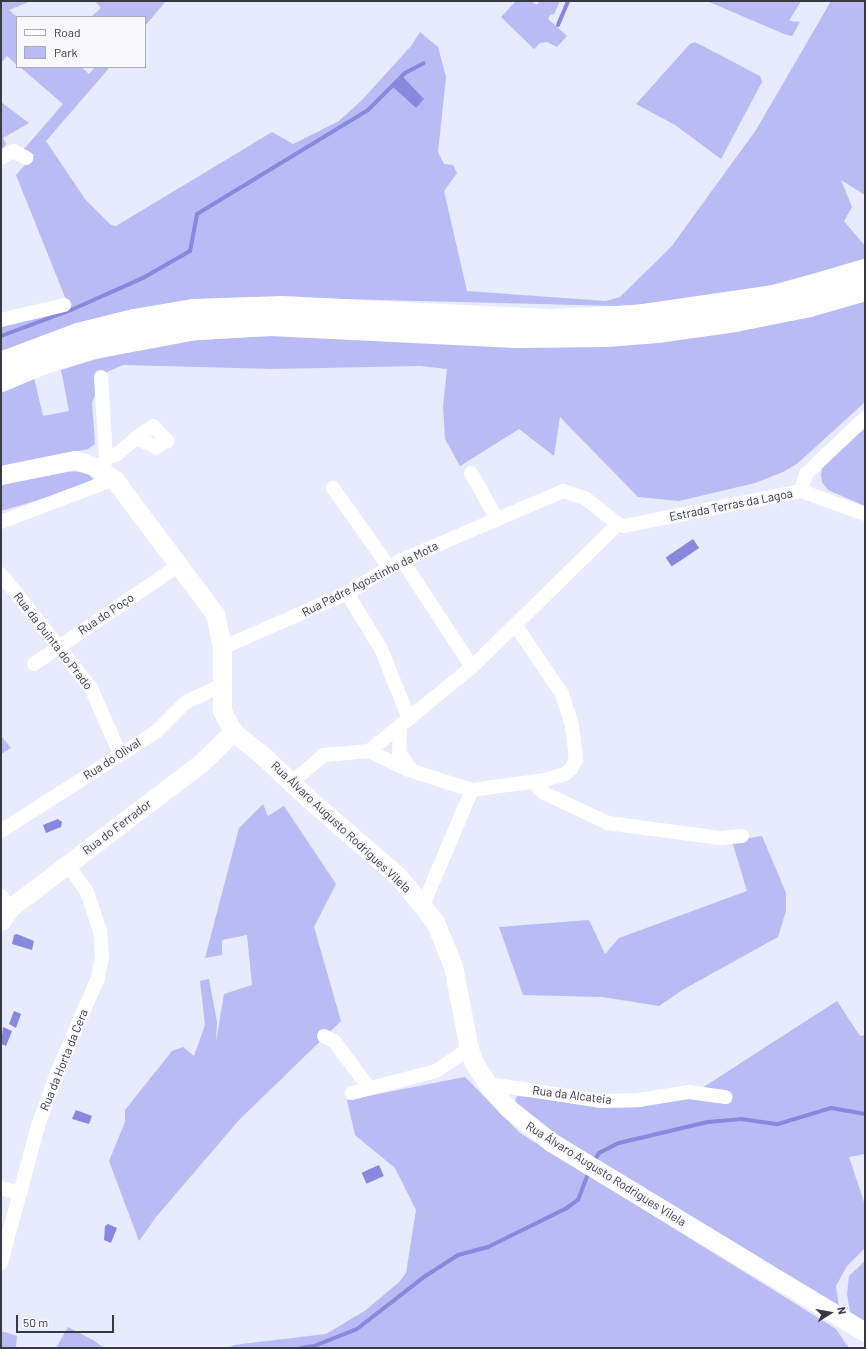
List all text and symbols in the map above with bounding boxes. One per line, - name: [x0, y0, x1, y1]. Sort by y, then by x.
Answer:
- legend: [16, 16, 146, 68]
- text: Road: [54, 25, 81, 39]
- text: Park: [54, 45, 78, 59]
- street label: Estrada Terras da Lagoa: [668, 486, 794, 524]
- street label: Rua Padre Agostinho da Mota: [300, 538, 440, 620]
- street label: Rua da Quinta do Prado: [11, 590, 95, 692]
- street label: Rua do Poço: [75, 590, 137, 638]
- street label: Rua do Olival: [81, 735, 143, 783]
- street label: Rua Álvaro Augusto Rodrigues Vilela: [268, 758, 414, 896]
- street label: Rua do Ferrador: [80, 796, 154, 858]
- street label: Rua da Horta da Cera: [37, 1007, 91, 1113]
- street label: Rua da Alcateia: [532, 1083, 612, 1107]
- street label: Rua Álvaro Augusto Rodrigues Vilela: [523, 1119, 689, 1229]
- north arrow: [810, 1293, 850, 1333]
- text: N: [835, 1306, 849, 1315]
- scale bar: [18, 1307, 116, 1333]
- text: 50 m: [23, 1315, 48, 1329]

